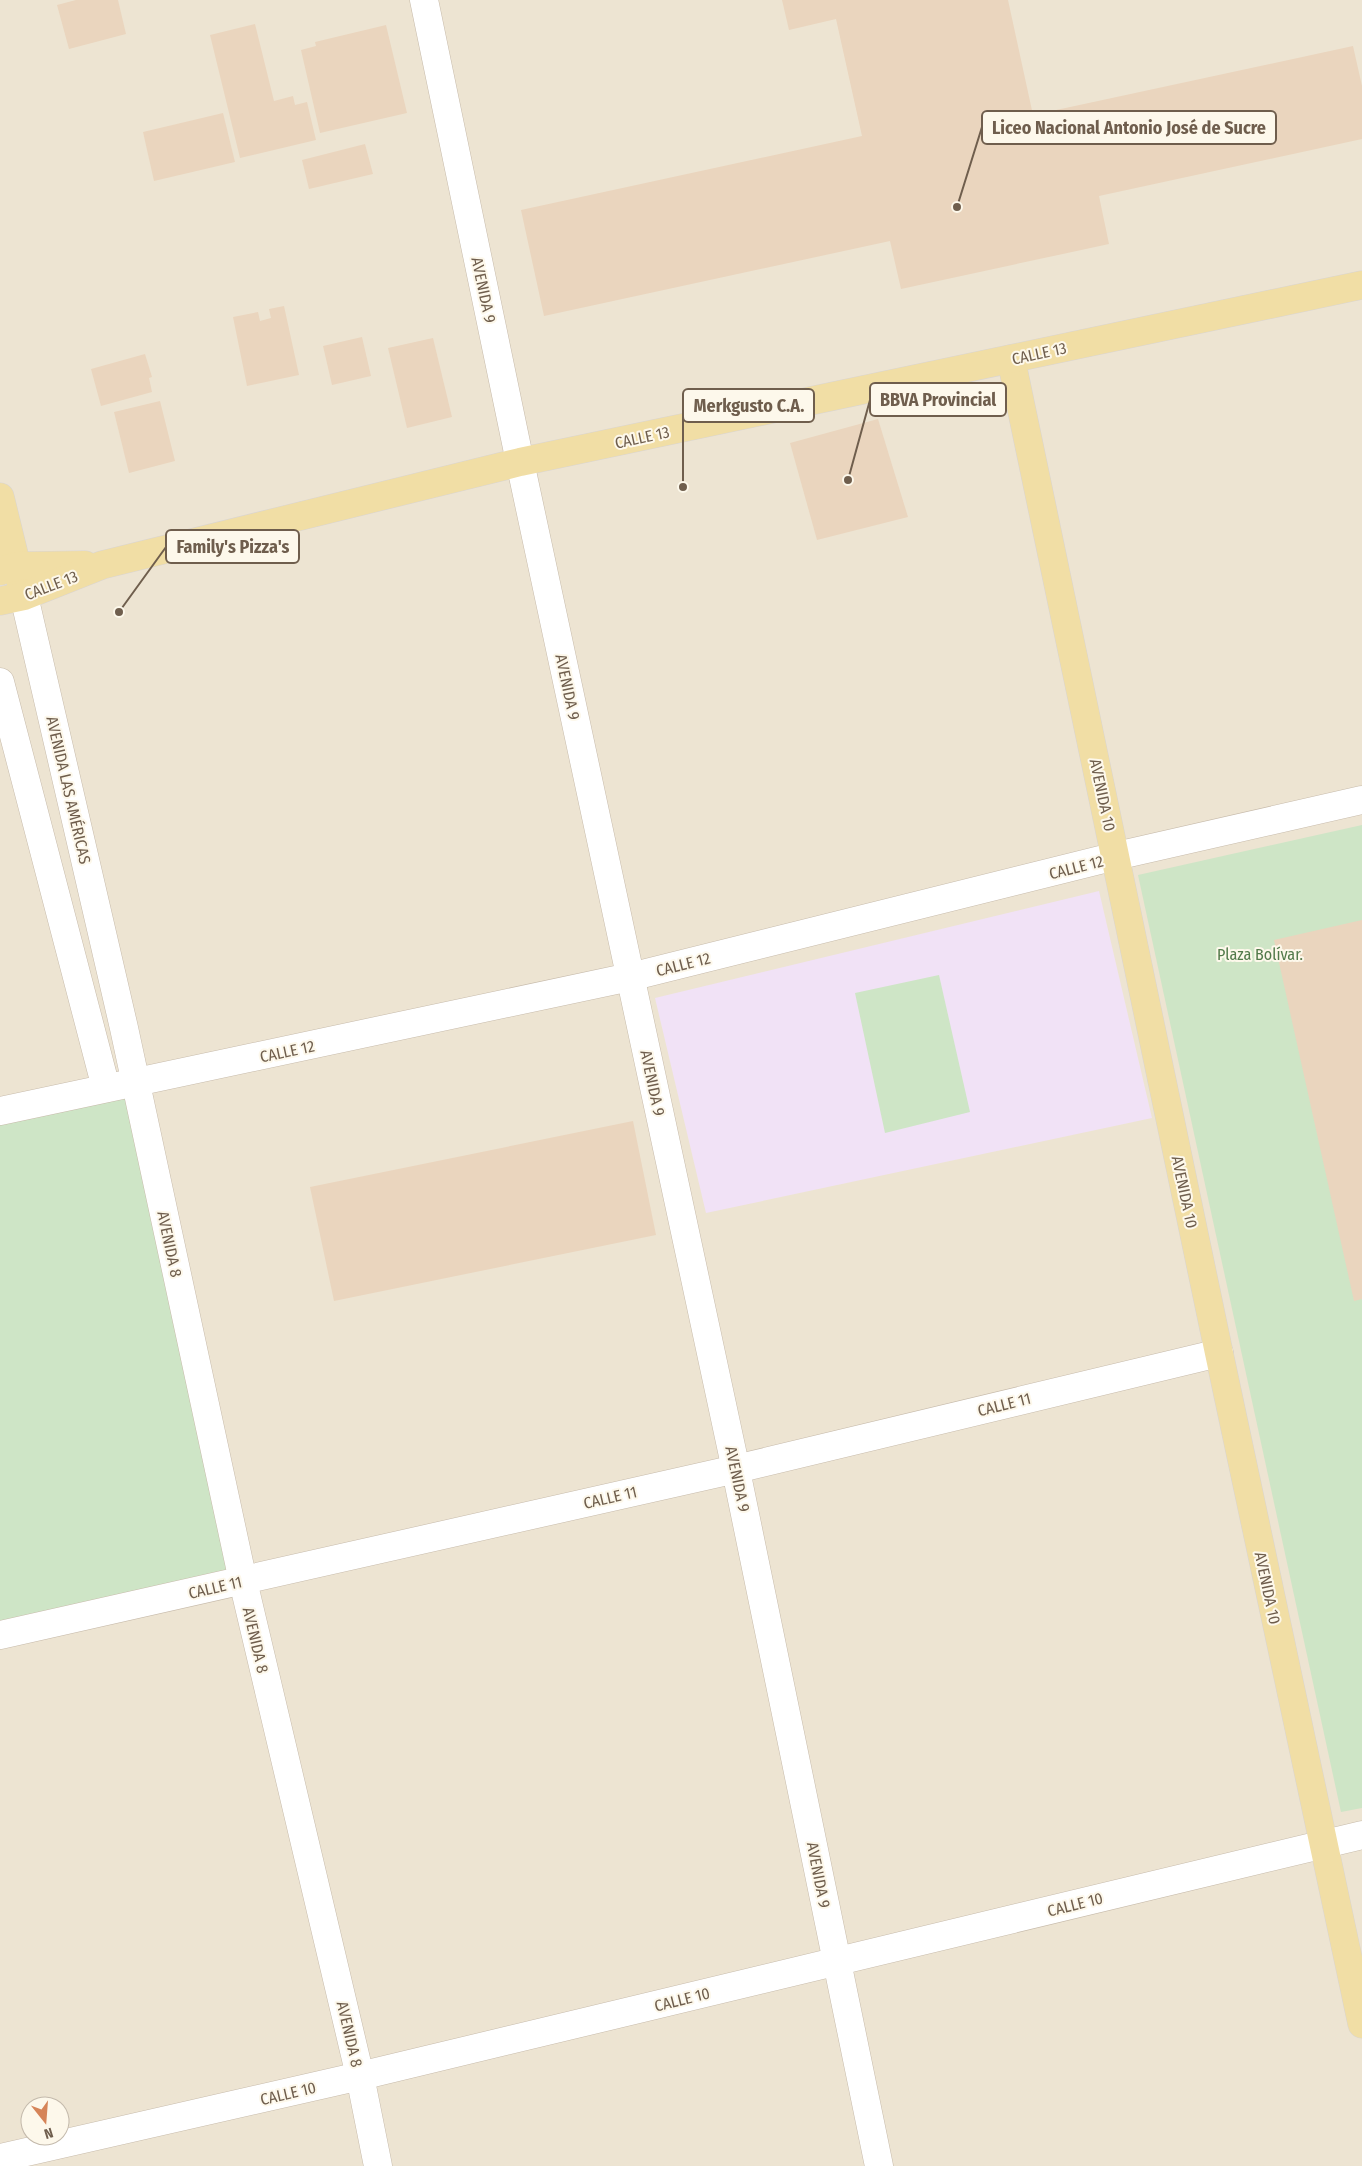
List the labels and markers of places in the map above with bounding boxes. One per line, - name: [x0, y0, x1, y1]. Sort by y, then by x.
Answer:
- callout: Liceo Nacional Antonio José de Sucre: [982, 111, 1276, 144]
- callout: BBVA Provincial: [870, 383, 1006, 416]
- callout: Merkgusto C.A.: [683, 389, 814, 422]
- callout: Family's Pizza's: [166, 530, 299, 563]

